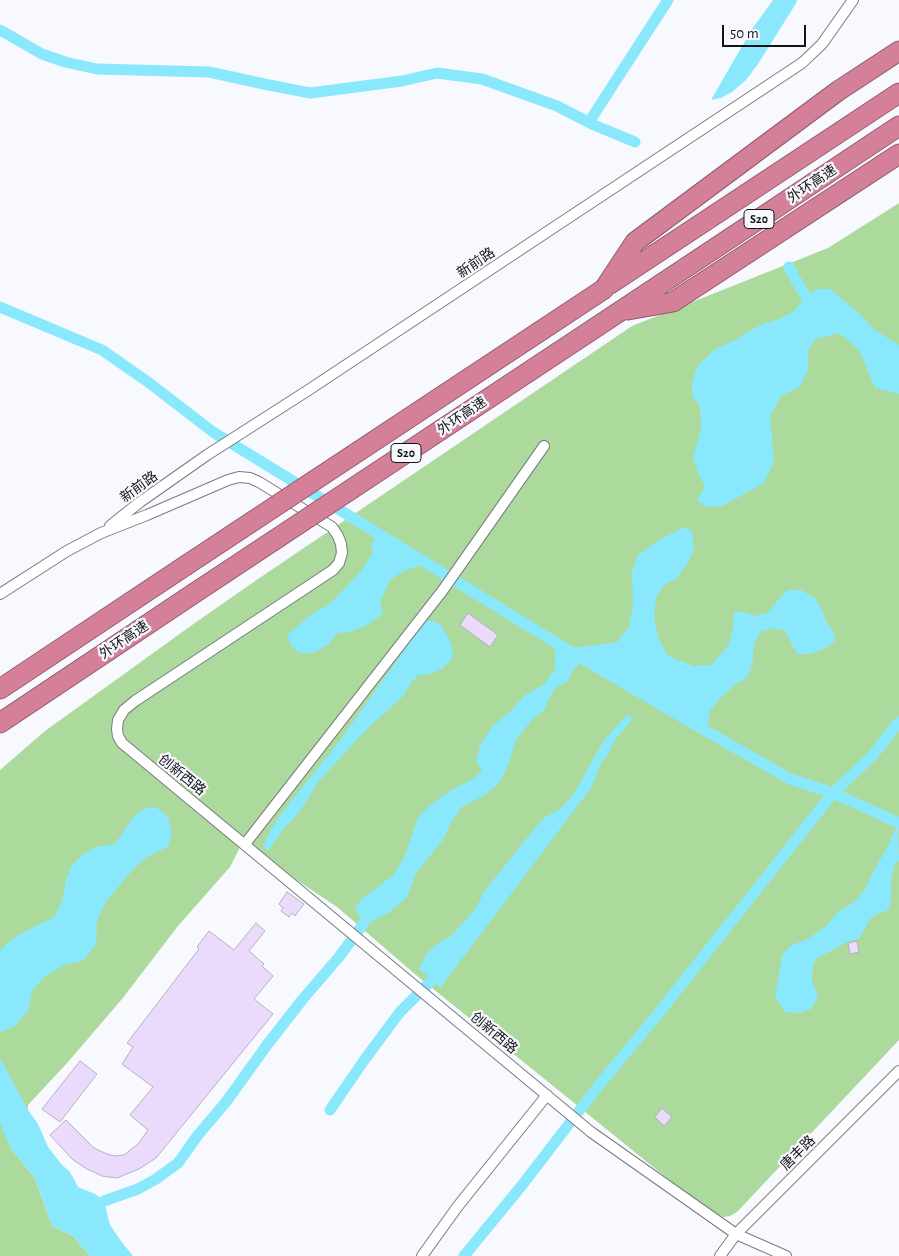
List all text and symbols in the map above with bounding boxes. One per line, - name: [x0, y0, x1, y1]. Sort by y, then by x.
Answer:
- scale bar: [724, 15, 808, 47]
- text: 50 m: [730, 26, 759, 41]
- street label: 外环高速: [784, 161, 840, 207]
- road number: S20: [744, 210, 774, 228]
- street label: 新前路: [454, 244, 498, 282]
- street label: 外环高速: [434, 393, 490, 439]
- road number: S20: [391, 443, 421, 462]
- street label: 新前路: [117, 468, 161, 506]
- street label: 外环高速: [96, 617, 152, 663]
- street label: 创新西路: [155, 751, 209, 799]
- street label: 创新西路: [467, 1009, 521, 1057]
- street label: 唐丰路: [777, 1132, 819, 1174]

